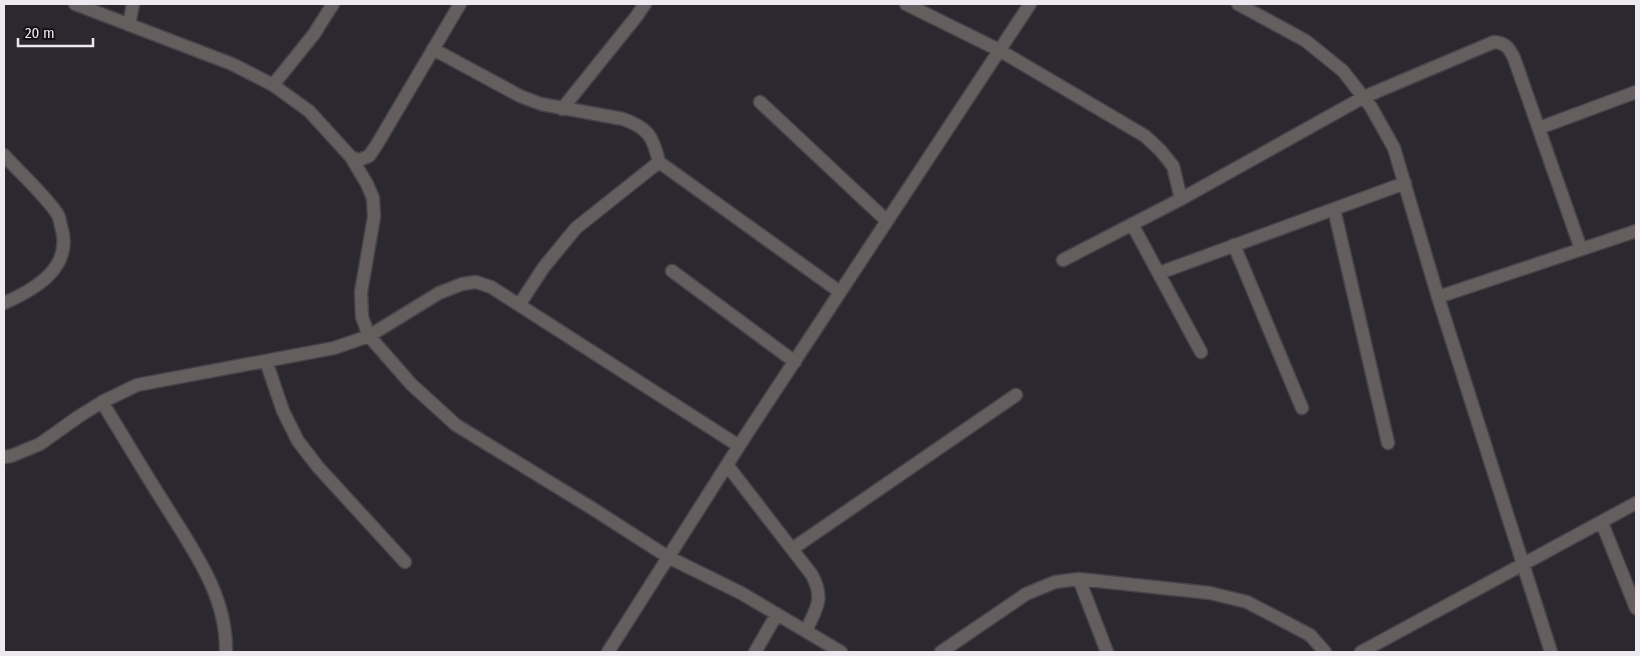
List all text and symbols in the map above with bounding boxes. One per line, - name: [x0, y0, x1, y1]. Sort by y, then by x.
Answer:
- scale bar: [18, 15, 92, 47]
- text: 20 m: [25, 24, 55, 42]

